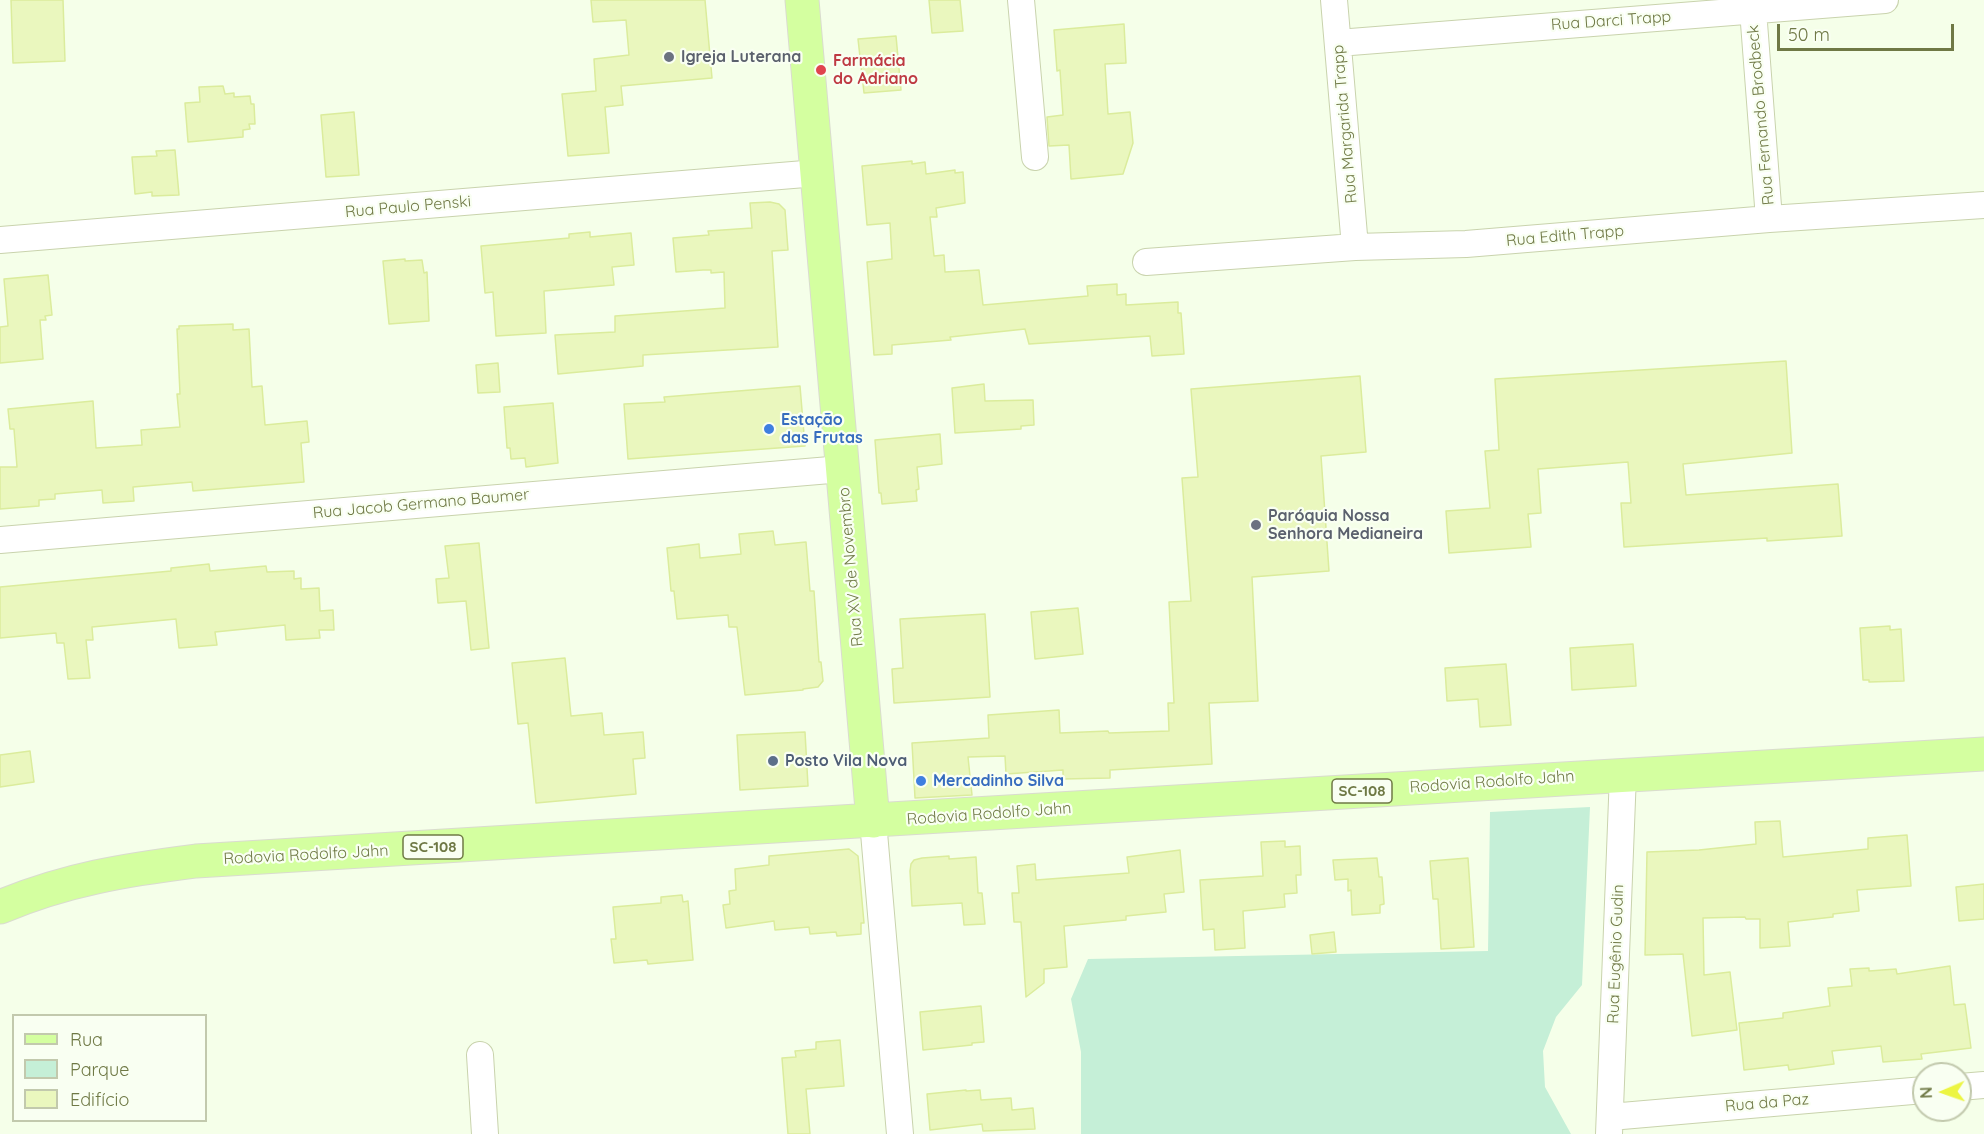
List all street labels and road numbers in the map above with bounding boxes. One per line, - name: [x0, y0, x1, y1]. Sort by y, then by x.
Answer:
- street label: Rua Darci Trapp: [1550, 7, 1672, 35]
- street label: Rua Fernando Brodbeck: [1744, 24, 1778, 206]
- street label: Rua Margarida Trapp: [1328, 44, 1362, 204]
- street label: Rua Paulo Penski: [344, 192, 472, 222]
- street label: Rua Edith Trapp: [1505, 221, 1625, 251]
- street label: Rua Jacob Germano Baumer: [312, 485, 530, 523]
- street label: Rua XV de Novembro: [834, 486, 868, 648]
- street label: Rodovia Rodolfo Jahn: [1409, 767, 1575, 797]
- road number: SC-108: [1332, 779, 1392, 803]
- street label: Rodovia Rodolfo Jahn: [906, 799, 1072, 829]
- road number: SC-108: [403, 835, 463, 859]
- street label: Rodovia Rodolfo Jahn: [223, 841, 389, 869]
- street label: Rua Eugênio Gudin: [1604, 884, 1628, 1024]
- street label: Rua da Paz: [1724, 1090, 1810, 1116]

